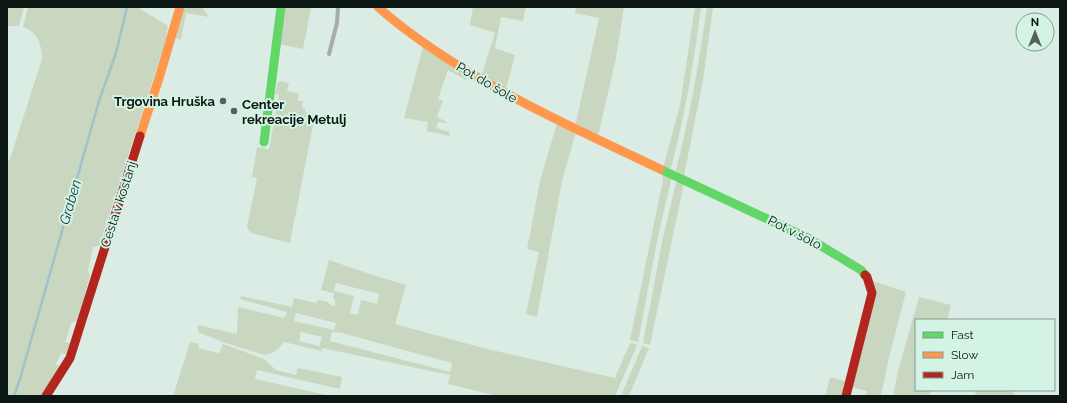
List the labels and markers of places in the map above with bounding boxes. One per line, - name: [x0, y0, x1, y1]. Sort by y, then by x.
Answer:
- place label: Trgovina Hruška: [114, 94, 216, 109]
- marker: Trgovina Hruška: [218, 96, 228, 106]
- place label: Center rekreacije Metulj: [242, 97, 347, 127]
- marker: Center rekreacije Metulj: [229, 106, 239, 116]

